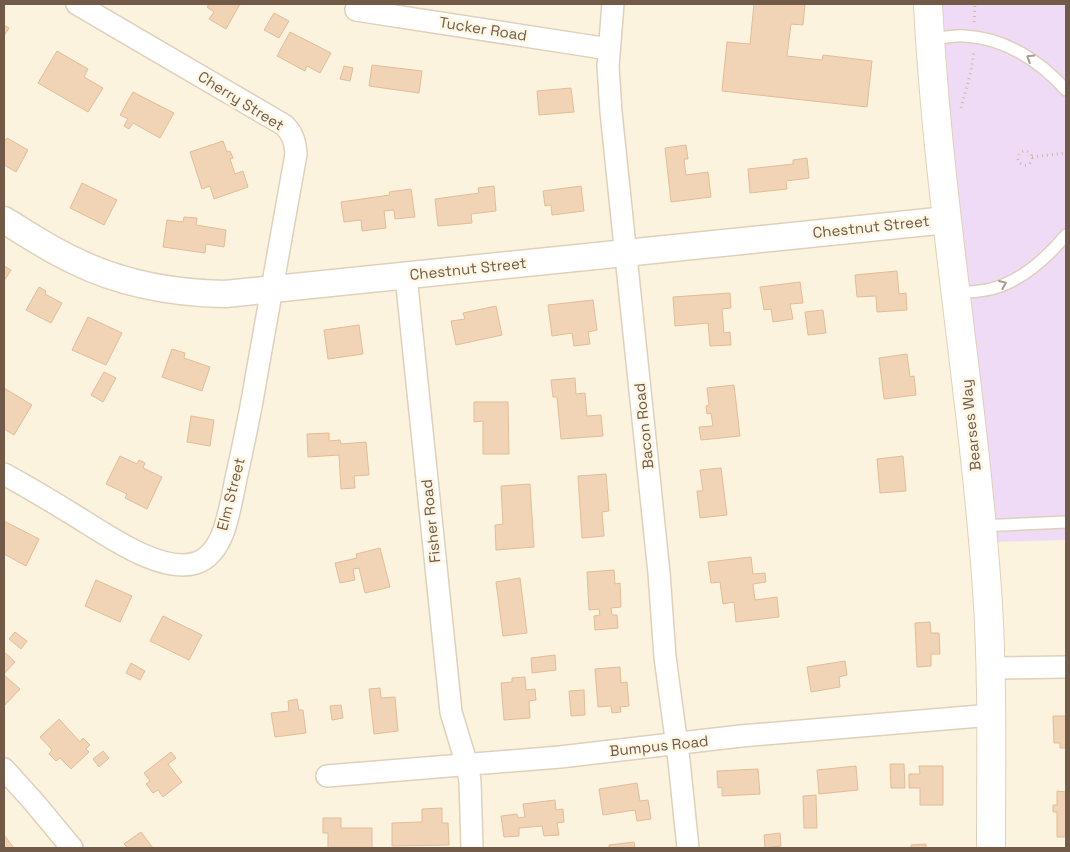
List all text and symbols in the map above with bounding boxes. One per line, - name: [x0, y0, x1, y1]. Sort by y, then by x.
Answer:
- street label: Tucker Road: [438, 12, 528, 45]
- one-way arrow: [1026, 54, 1035, 64]
- street label: Cherry Street: [195, 67, 288, 135]
- street label: Chestnut Street: [812, 211, 930, 242]
- street label: Chestnut Street: [409, 253, 527, 284]
- one-way arrow: [998, 280, 1007, 290]
- street label: Bearses Way: [956, 378, 985, 472]
- street label: Bacon Road: [630, 382, 657, 470]
- street label: Elm Street: [212, 455, 249, 532]
- street label: Fisher Road: [417, 478, 444, 564]
- street label: Bumpus Road: [609, 731, 709, 760]

